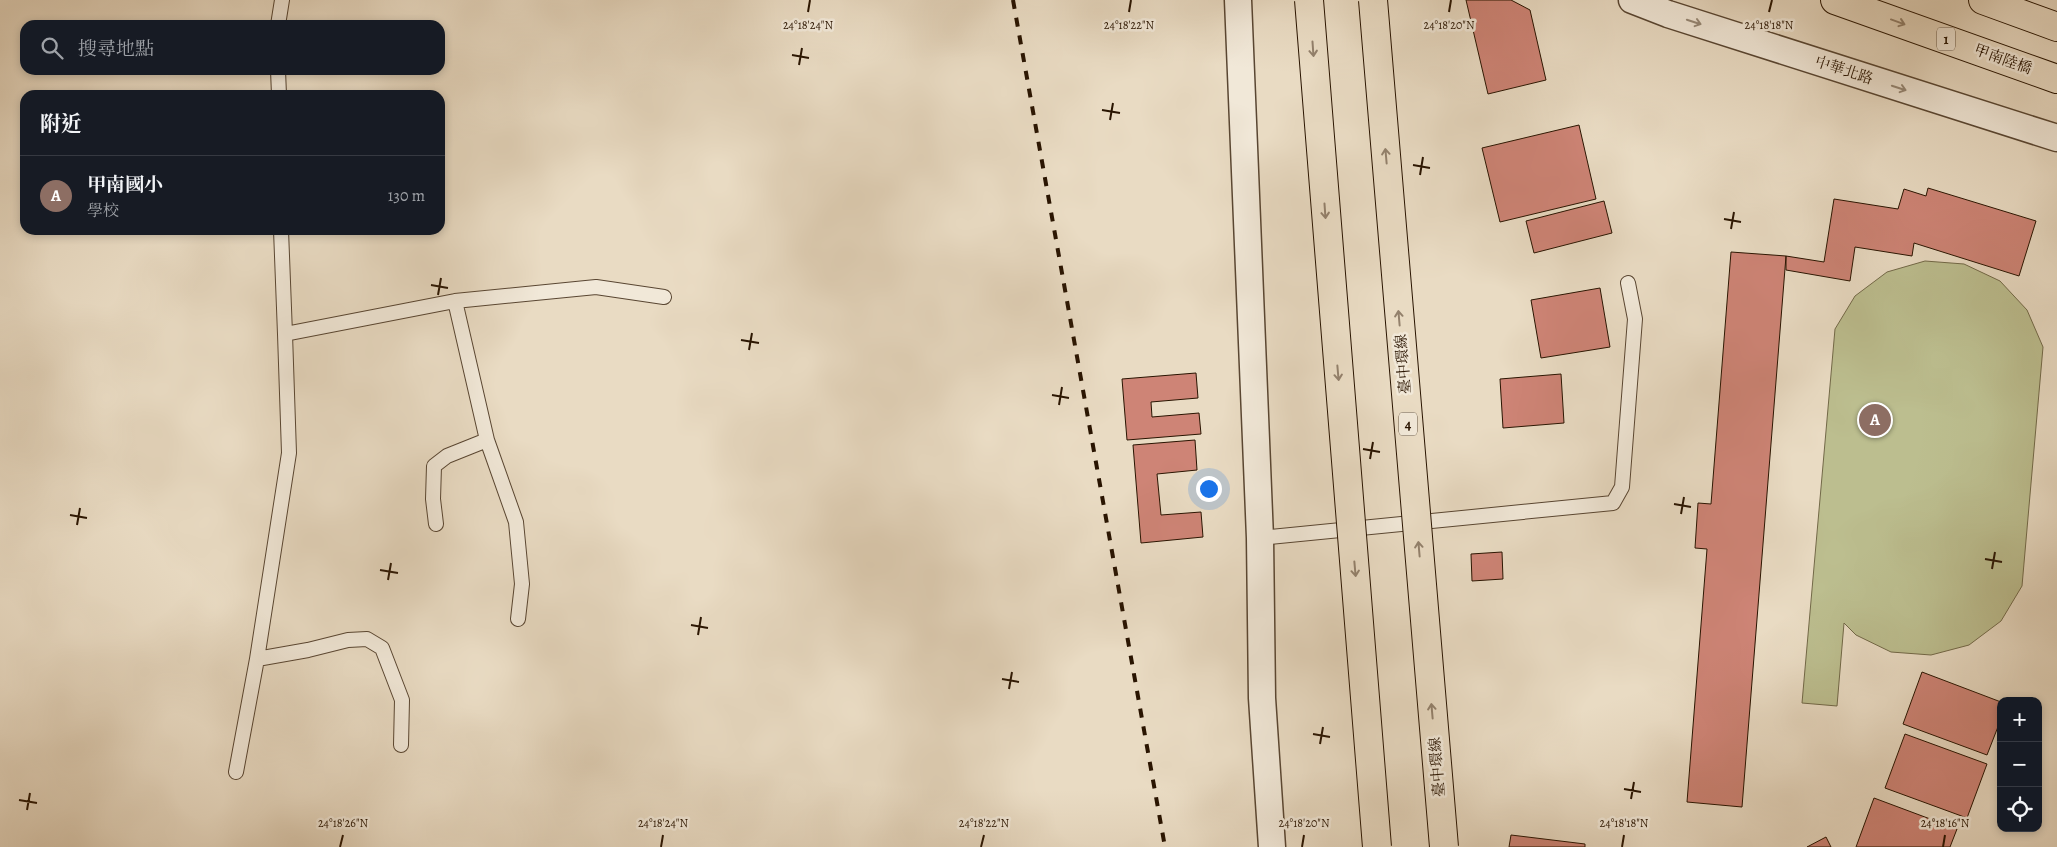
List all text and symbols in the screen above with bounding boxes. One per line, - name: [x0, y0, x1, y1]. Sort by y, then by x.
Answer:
- text: 24°18'24"N: [783, 17, 833, 33]
- text: 24°18'22"N: [1104, 17, 1155, 33]
- text: 24°18'20"N: [1423, 17, 1475, 33]
- text: 24°18'18"N: [1745, 17, 1794, 33]
- one-way arrow: [1686, 18, 1702, 28]
- one-way arrow: [1889, 18, 1905, 27]
- search box: [20, 20, 445, 75]
- road number: 1: [1937, 28, 1955, 50]
- icon: search: [38, 34, 66, 62]
- text: 搜尋地點: [78, 36, 154, 62]
- street label: 甲南陸橋: [1971, 39, 2035, 79]
- one-way arrow: [1308, 40, 1317, 56]
- street label: 中華北路: [1812, 51, 1876, 89]
- one-way arrow: [1891, 83, 1907, 93]
- text: 附近: [40, 110, 82, 138]
- one-way arrow: [1381, 148, 1390, 164]
- text: 甲南國小: [87, 172, 163, 198]
- text: A: [51, 185, 61, 207]
- text: 130 m: [388, 185, 425, 207]
- text: 學校: [87, 200, 119, 222]
- one-way arrow: [1321, 202, 1330, 218]
- one-way arrow: [1395, 310, 1404, 326]
- street label: 臺中環線: [1390, 333, 1416, 395]
- one-way arrow: [1334, 364, 1343, 380]
- pin: A: [1859, 401, 1891, 439]
- road number: 4: [1399, 412, 1417, 436]
- your location: [1196, 476, 1222, 502]
- one-way arrow: [1414, 542, 1423, 558]
- one-way arrow: [1350, 561, 1359, 577]
- map controls: [1997, 697, 2042, 832]
- button: +: [1997, 697, 2042, 742]
- one-way arrow: [1428, 704, 1437, 720]
- street label: 臺中環線: [1424, 736, 1450, 798]
- button: −: [1997, 742, 2042, 787]
- button: locate: [1997, 787, 2042, 832]
- text: 24°18'26"N: [318, 815, 368, 831]
- text: 24°18'24"N: [638, 815, 688, 831]
- text: 24°18'22"N: [959, 815, 1010, 831]
- text: 24°18'20"N: [1278, 815, 1330, 831]
- text: 24°18'18"N: [1600, 815, 1649, 831]
- text: 24°18'16"N: [1921, 815, 1970, 831]

